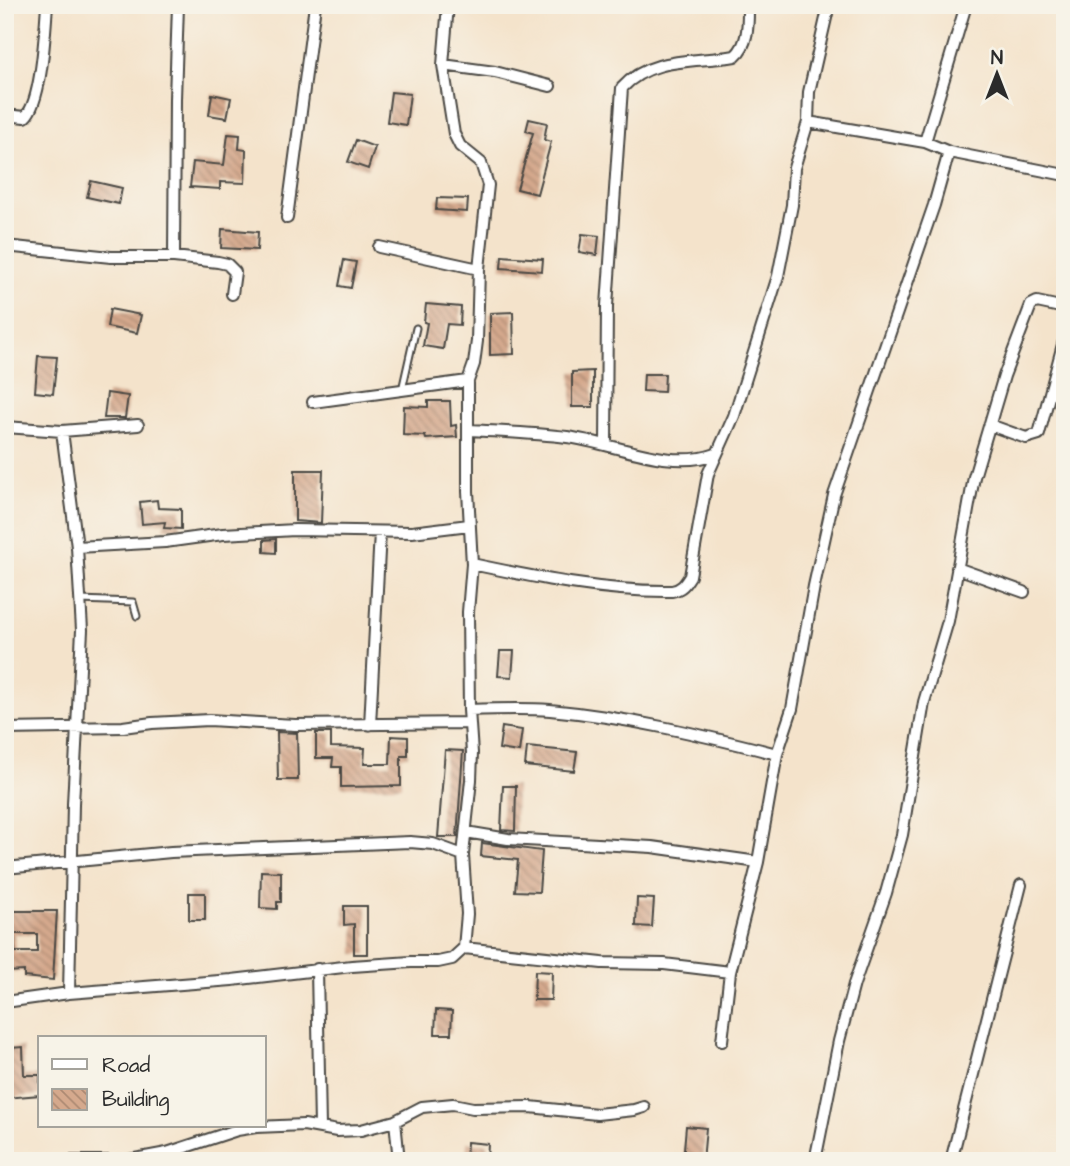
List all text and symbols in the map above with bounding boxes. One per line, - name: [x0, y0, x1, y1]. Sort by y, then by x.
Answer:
- north arrow: [962, 38, 1032, 108]
- text: N: [991, 45, 1003, 72]
- legend: [38, 1036, 266, 1128]
- text: Road: [102, 1051, 150, 1080]
- text: Building: [102, 1085, 170, 1116]

